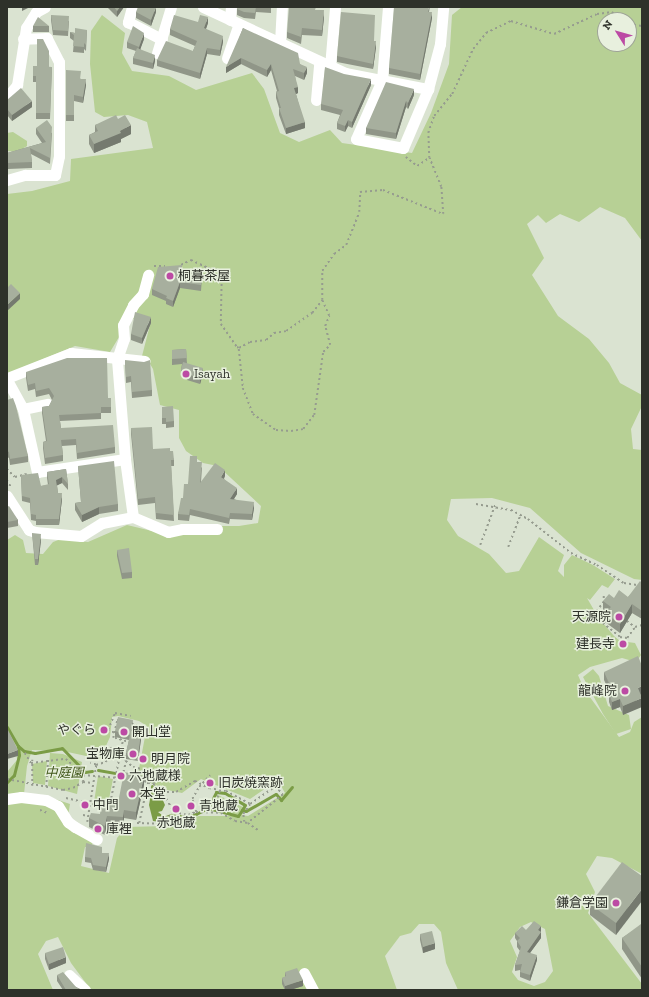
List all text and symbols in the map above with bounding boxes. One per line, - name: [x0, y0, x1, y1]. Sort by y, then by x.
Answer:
- north arrow: [597, 12, 637, 52]
- text: N: [600, 18, 616, 32]
- place label: 桐暮茶屋: [178, 268, 230, 284]
- marker: 桐暮茶屋: [165, 271, 175, 281]
- place label: Isayah: [194, 366, 230, 382]
- marker: Isayah: [181, 369, 191, 379]
- place label: 天源院: [572, 609, 611, 625]
- marker: 天源院: [614, 612, 624, 622]
- place label: 建長寺: [576, 636, 615, 652]
- marker: 建長寺: [618, 639, 628, 649]
- place label: 龍峰院: [578, 683, 617, 699]
- marker: 龍峰院: [620, 686, 630, 696]
- place label: やぐら: [57, 722, 96, 738]
- place label: 開山堂: [132, 724, 171, 740]
- marker: やぐら: [99, 725, 109, 735]
- marker: 開山堂: [119, 727, 129, 737]
- place label: 宝物庫: [86, 746, 125, 762]
- marker: 宝物庫: [128, 749, 138, 759]
- place label: 明月院: [151, 751, 190, 767]
- marker: 明月院: [138, 754, 148, 764]
- park label: 中庭園: [45, 765, 83, 781]
- place label: 六地蔵様: [129, 768, 181, 784]
- marker: 六地蔵様: [116, 771, 126, 781]
- place label: 旧炭焼窯跡: [218, 775, 283, 791]
- marker: 旧炭焼窯跡: [205, 778, 215, 788]
- place label: 本堂: [140, 786, 166, 802]
- marker: 本堂: [127, 789, 137, 799]
- place label: 中門: [93, 797, 119, 813]
- place label: 青地蔵: [199, 798, 238, 814]
- marker: 中門: [80, 800, 90, 810]
- marker: 青地蔵: [186, 801, 196, 811]
- marker: 赤地蔵: [171, 804, 181, 814]
- place label: 赤地蔵: [157, 815, 195, 831]
- place label: 庫裡: [106, 821, 132, 837]
- marker: 庫裡: [93, 824, 103, 834]
- place label: 鎌倉学園: [556, 895, 608, 911]
- marker: 鎌倉学園: [611, 898, 621, 908]

